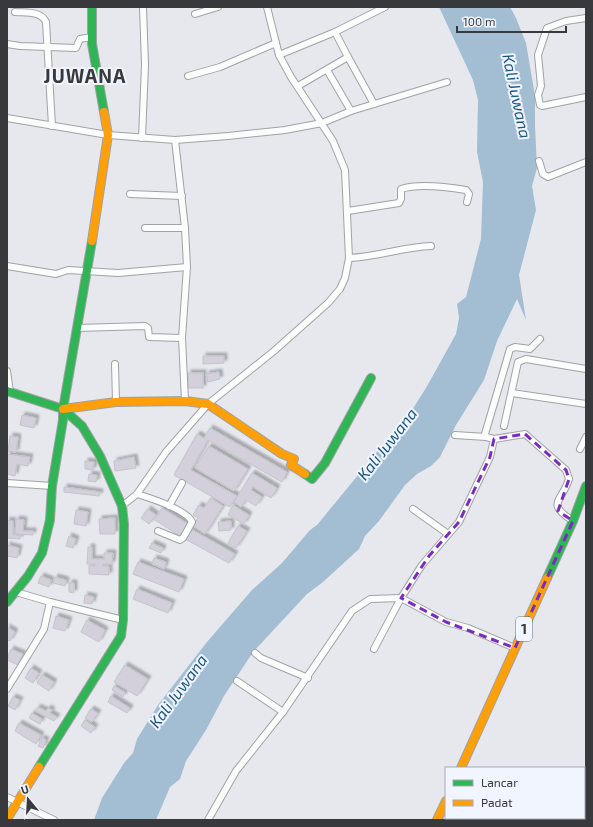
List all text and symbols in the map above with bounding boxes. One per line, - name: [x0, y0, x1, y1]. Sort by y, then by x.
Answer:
- scale bar: [457, 8, 566, 34]
- text: 100 m: [463, 14, 495, 28]
- water label: Kali Juwana: [499, 52, 536, 140]
- district label: JUWANA: [44, 64, 126, 87]
- water label: Kali Juwana: [353, 404, 421, 483]
- road number: 1: [516, 617, 532, 641]
- water label: Kali Juwana: [145, 650, 211, 731]
- legend: [445, 767, 585, 819]
- text: Lancar: [481, 775, 518, 789]
- north arrow: [8, 779, 48, 819]
- text: U: [19, 782, 30, 796]
- text: Padat: [481, 795, 513, 809]

